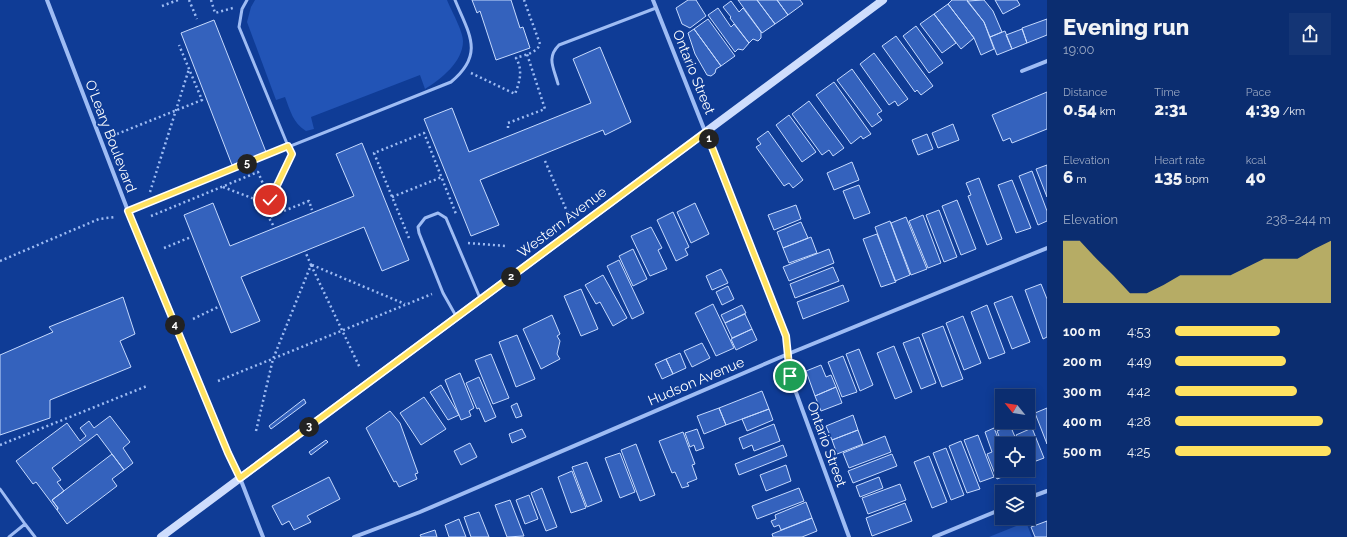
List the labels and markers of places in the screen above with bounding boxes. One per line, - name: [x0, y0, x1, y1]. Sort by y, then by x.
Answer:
- pin: 1: [699, 129, 719, 149]
- pin: 5: [237, 154, 257, 174]
- pin: [253, 183, 287, 217]
- pin: 2: [501, 267, 521, 287]
- pin: 4: [165, 315, 185, 335]
- pin: [773, 359, 807, 393]
- pin: 3: [299, 417, 319, 437]

